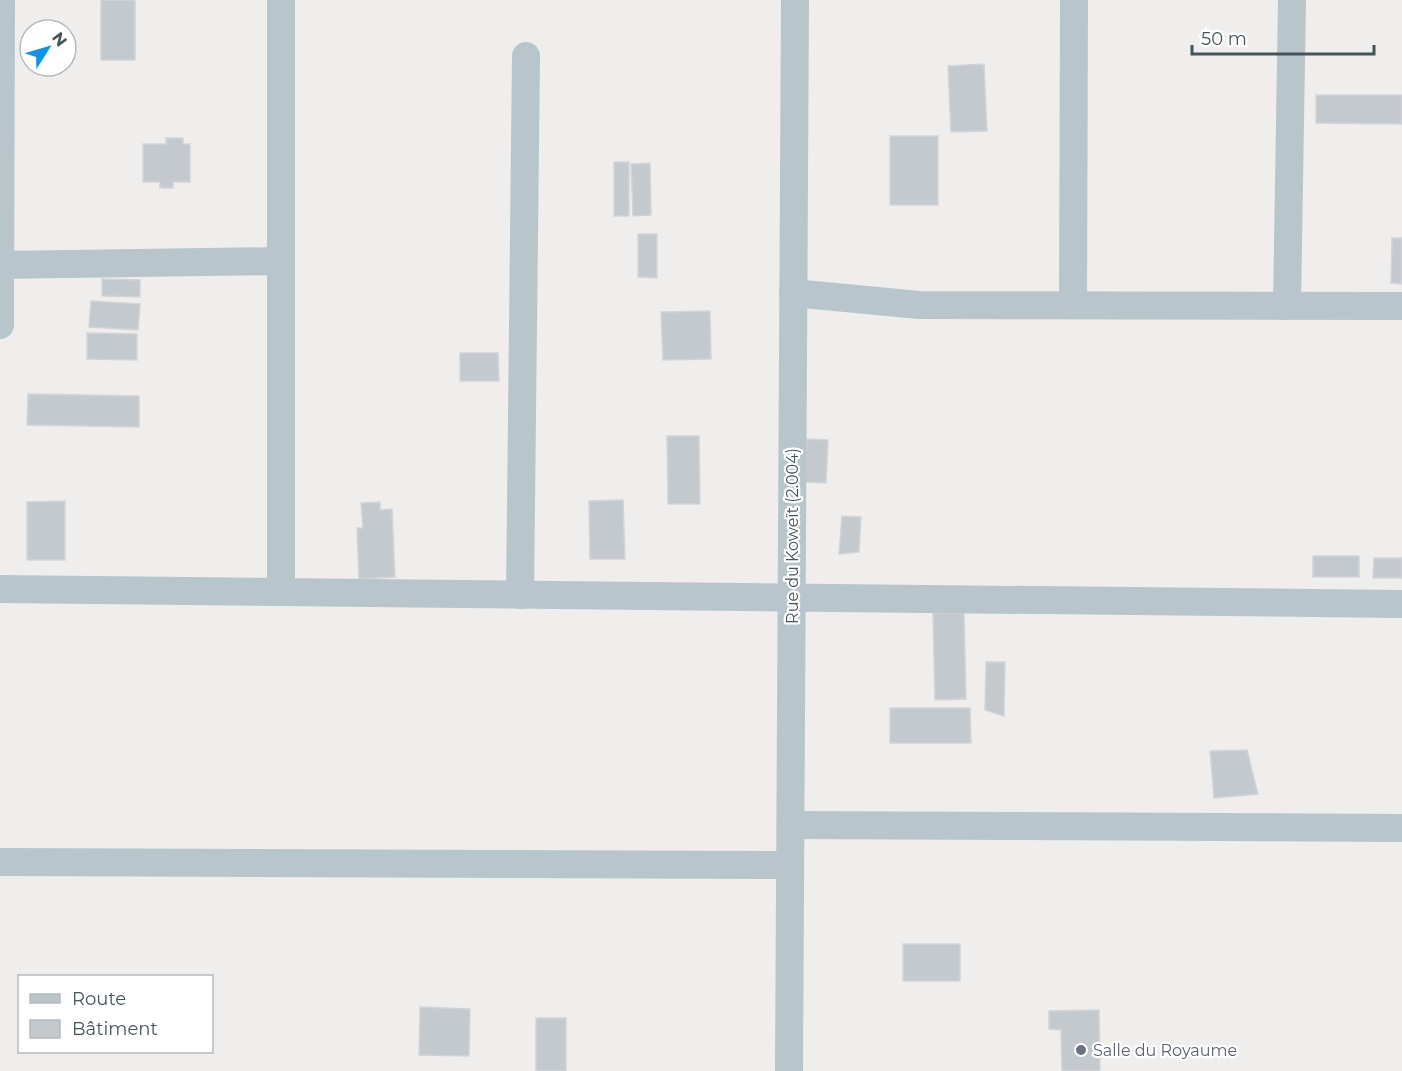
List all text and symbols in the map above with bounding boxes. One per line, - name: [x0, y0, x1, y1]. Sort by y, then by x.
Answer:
- north arrow: [18, 18, 78, 78]
- scale bar: [1192, 18, 1374, 56]
- text: N: [48, 28, 71, 50]
- text: 50 m: [1201, 28, 1247, 50]
- street label: Rue du Koweït (2.004): [783, 448, 802, 624]
- legend: [18, 975, 213, 1053]
- text: Route: [72, 988, 126, 1010]
- text: Bâtiment: [72, 1018, 158, 1040]
- place label: Salle du Royaume: [1093, 1041, 1237, 1060]
- marker: Salle du Royaume: [1074, 1043, 1088, 1057]

